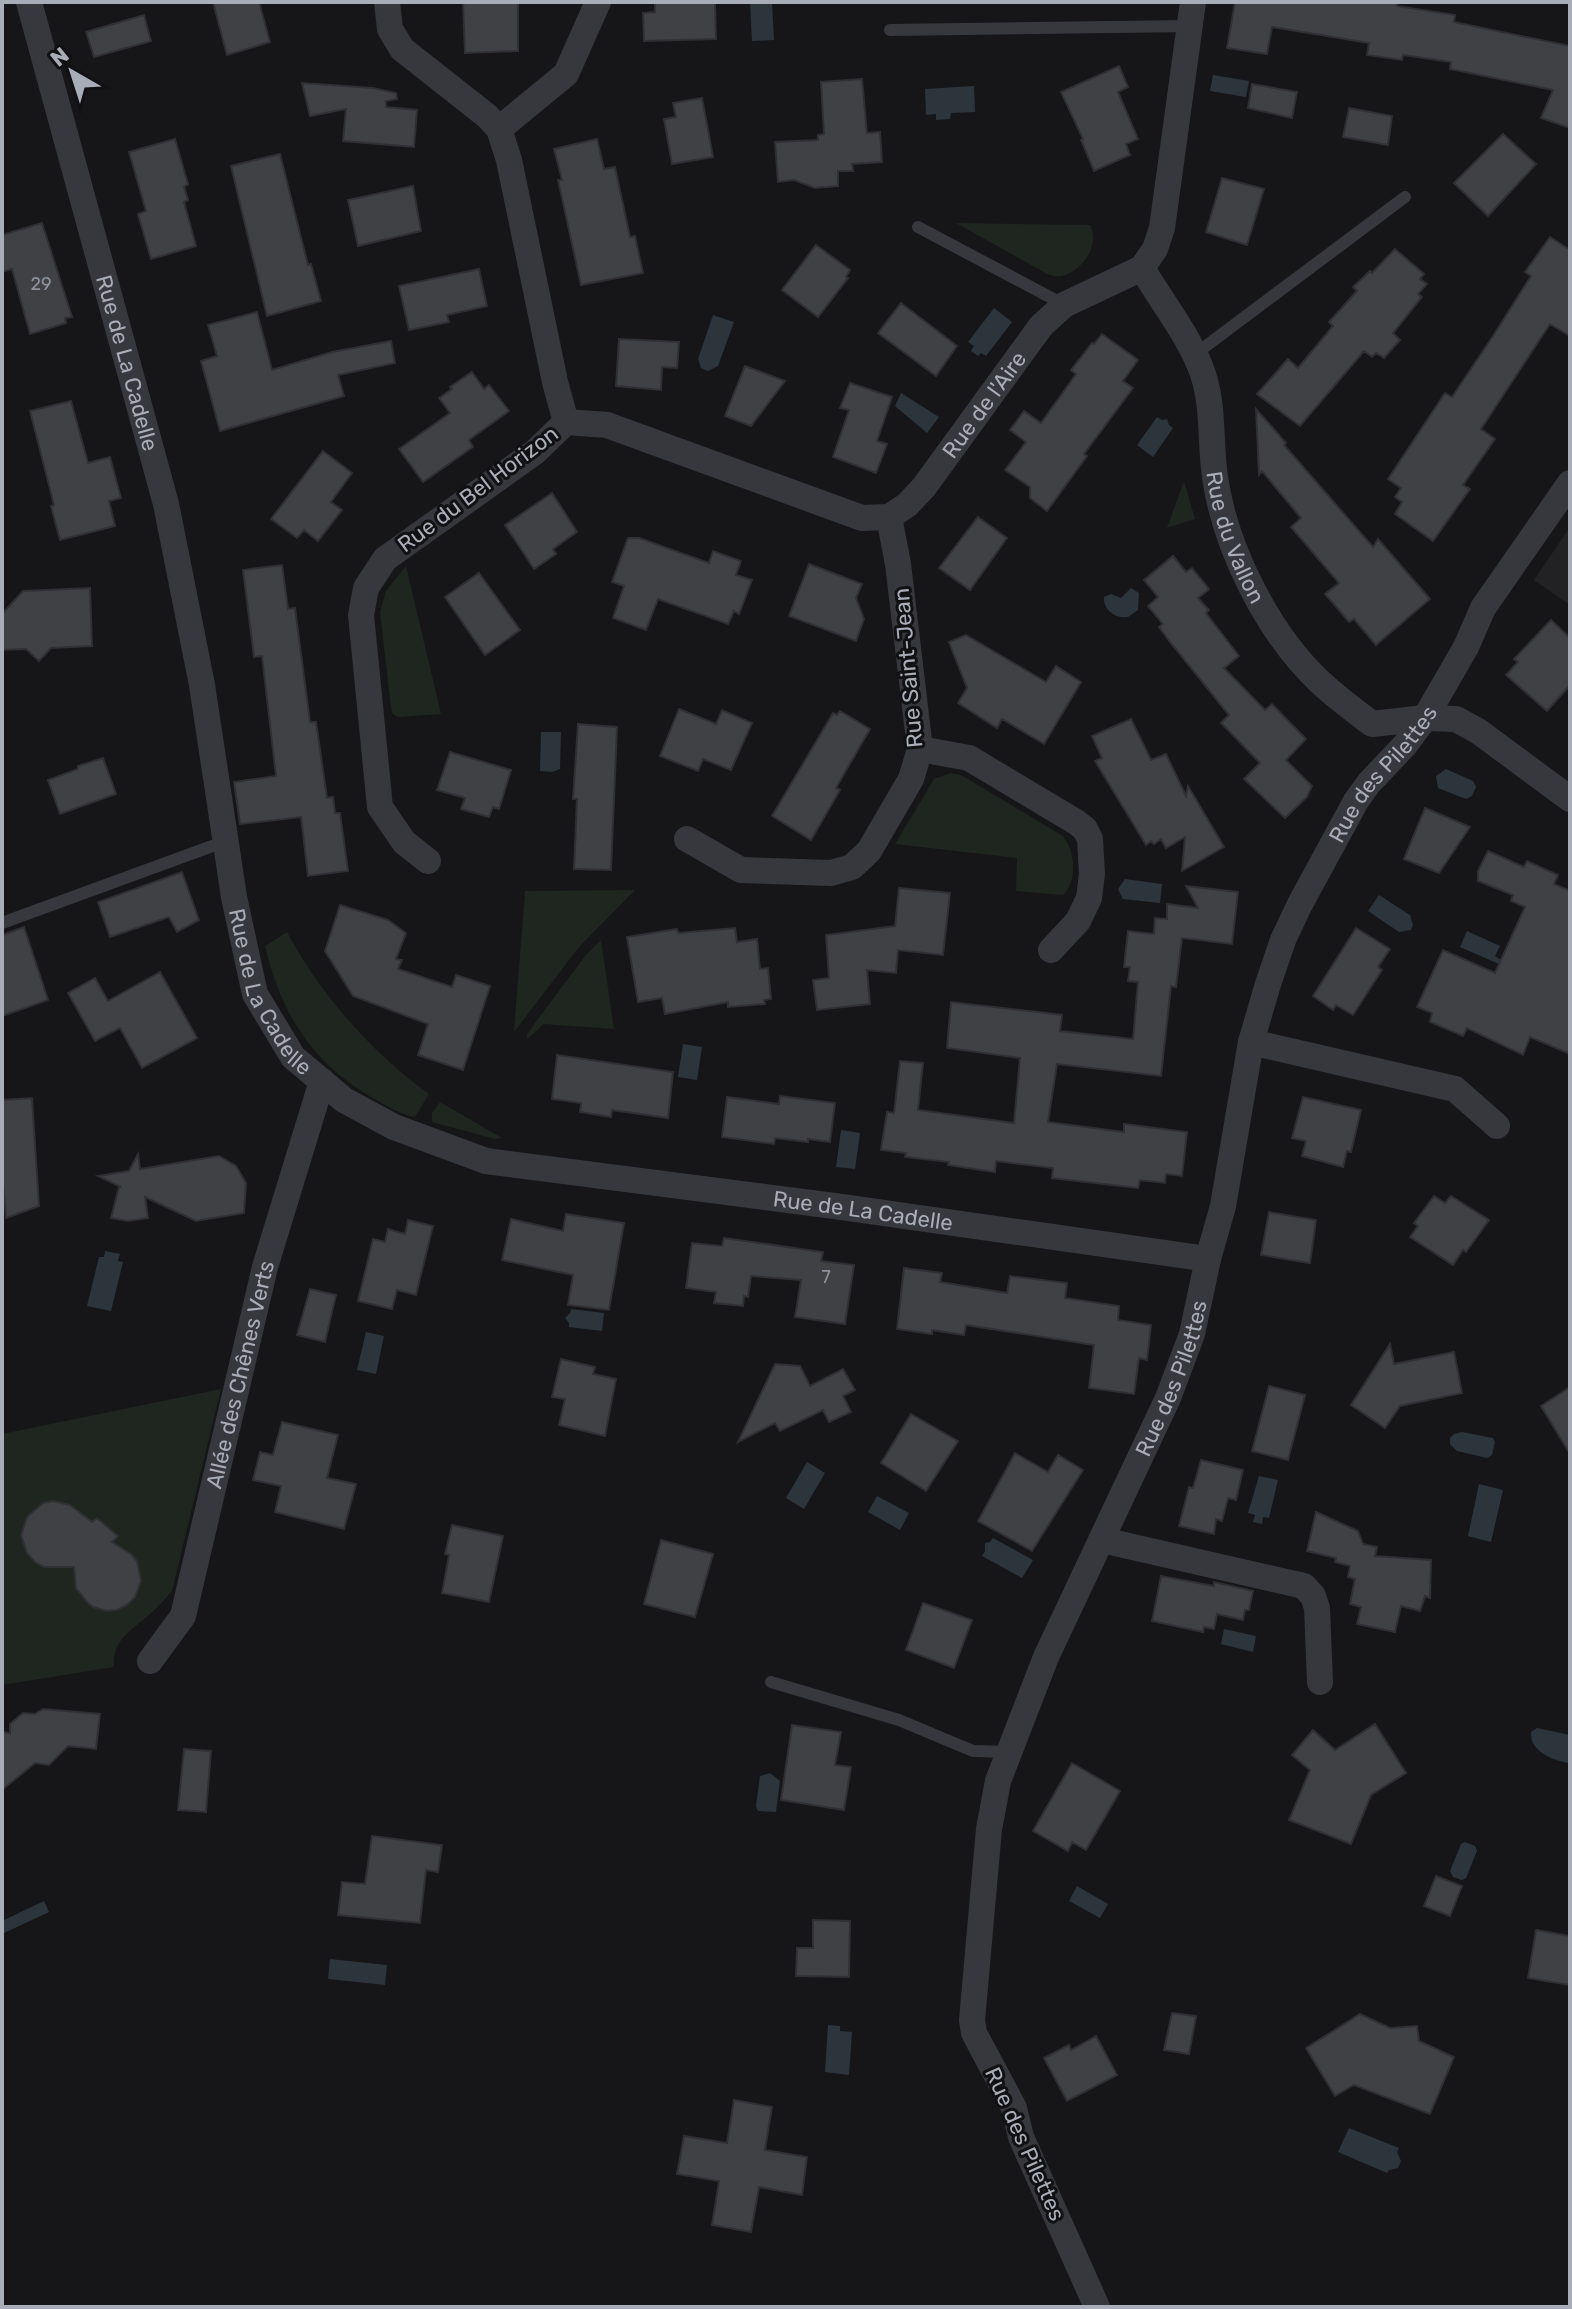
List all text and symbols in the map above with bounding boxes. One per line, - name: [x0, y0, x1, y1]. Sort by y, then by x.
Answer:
- north arrow: [32, 32, 112, 112]
- text: N: [45, 41, 74, 72]
- street label: Rue de La Cadelle: [91, 272, 164, 454]
- house number: 29: [30, 273, 52, 295]
- street label: Rue de l'Aire: [936, 346, 1032, 463]
- street label: Rue du Bel Horizon: [392, 420, 564, 558]
- street label: Rue du Vallon: [1201, 469, 1271, 608]
- street label: Rue Saint-Jean: [888, 587, 928, 749]
- street label: Rue des Pilettes: [1323, 701, 1443, 847]
- street label: Rue de La Cadelle: [223, 906, 317, 1081]
- street label: Rue de La Cadelle: [771, 1185, 955, 1236]
- street label: Allée des Chênes Verts: [200, 1257, 280, 1491]
- house number: 7: [821, 1266, 831, 1288]
- street label: Rue des Pilettes: [1129, 1298, 1212, 1460]
- street label: Rue des Pilettes: [979, 2063, 1071, 2225]

